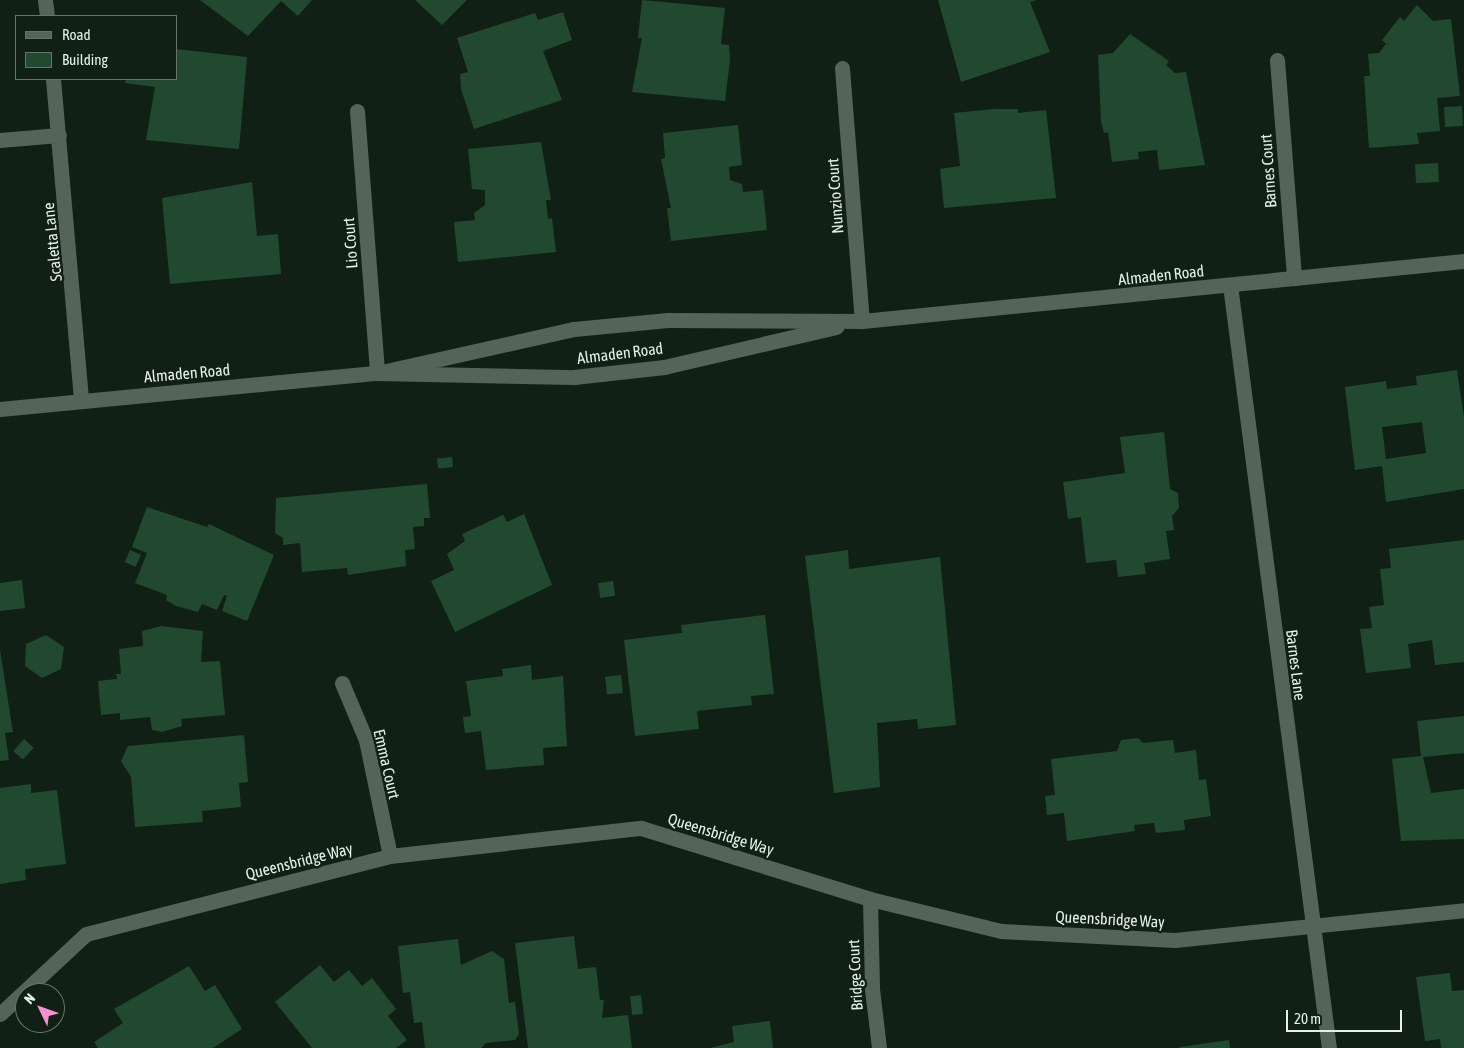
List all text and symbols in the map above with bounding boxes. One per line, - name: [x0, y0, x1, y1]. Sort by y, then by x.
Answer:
- legend: [15, 15, 178, 80]
- text: Road: [62, 26, 91, 43]
- text: Building: [62, 51, 108, 68]
- street label: Barnes Court: [1256, 133, 1280, 209]
- street label: Nunzio Court: [823, 158, 847, 234]
- street label: Scaletta Lane: [38, 202, 66, 282]
- street label: Lio Court: [339, 217, 361, 269]
- street label: Almaden Road: [1117, 261, 1205, 289]
- street label: Almaden Road: [576, 338, 664, 368]
- street label: Almaden Road: [143, 360, 231, 386]
- street label: Barnes Lane: [1282, 628, 1310, 702]
- street label: Emma Court: [370, 727, 404, 801]
- street label: Queensbridge Way: [666, 809, 776, 859]
- street label: Queensbridge Way: [243, 838, 355, 884]
- street label: Queensbridge Way: [1055, 907, 1165, 931]
- street label: Bridge Court: [844, 939, 866, 1011]
- north arrow: [15, 983, 65, 1033]
- text: N: [21, 990, 38, 1007]
- scale bar: [1289, 1000, 1405, 1032]
- text: 20 m: [1294, 1010, 1321, 1027]

